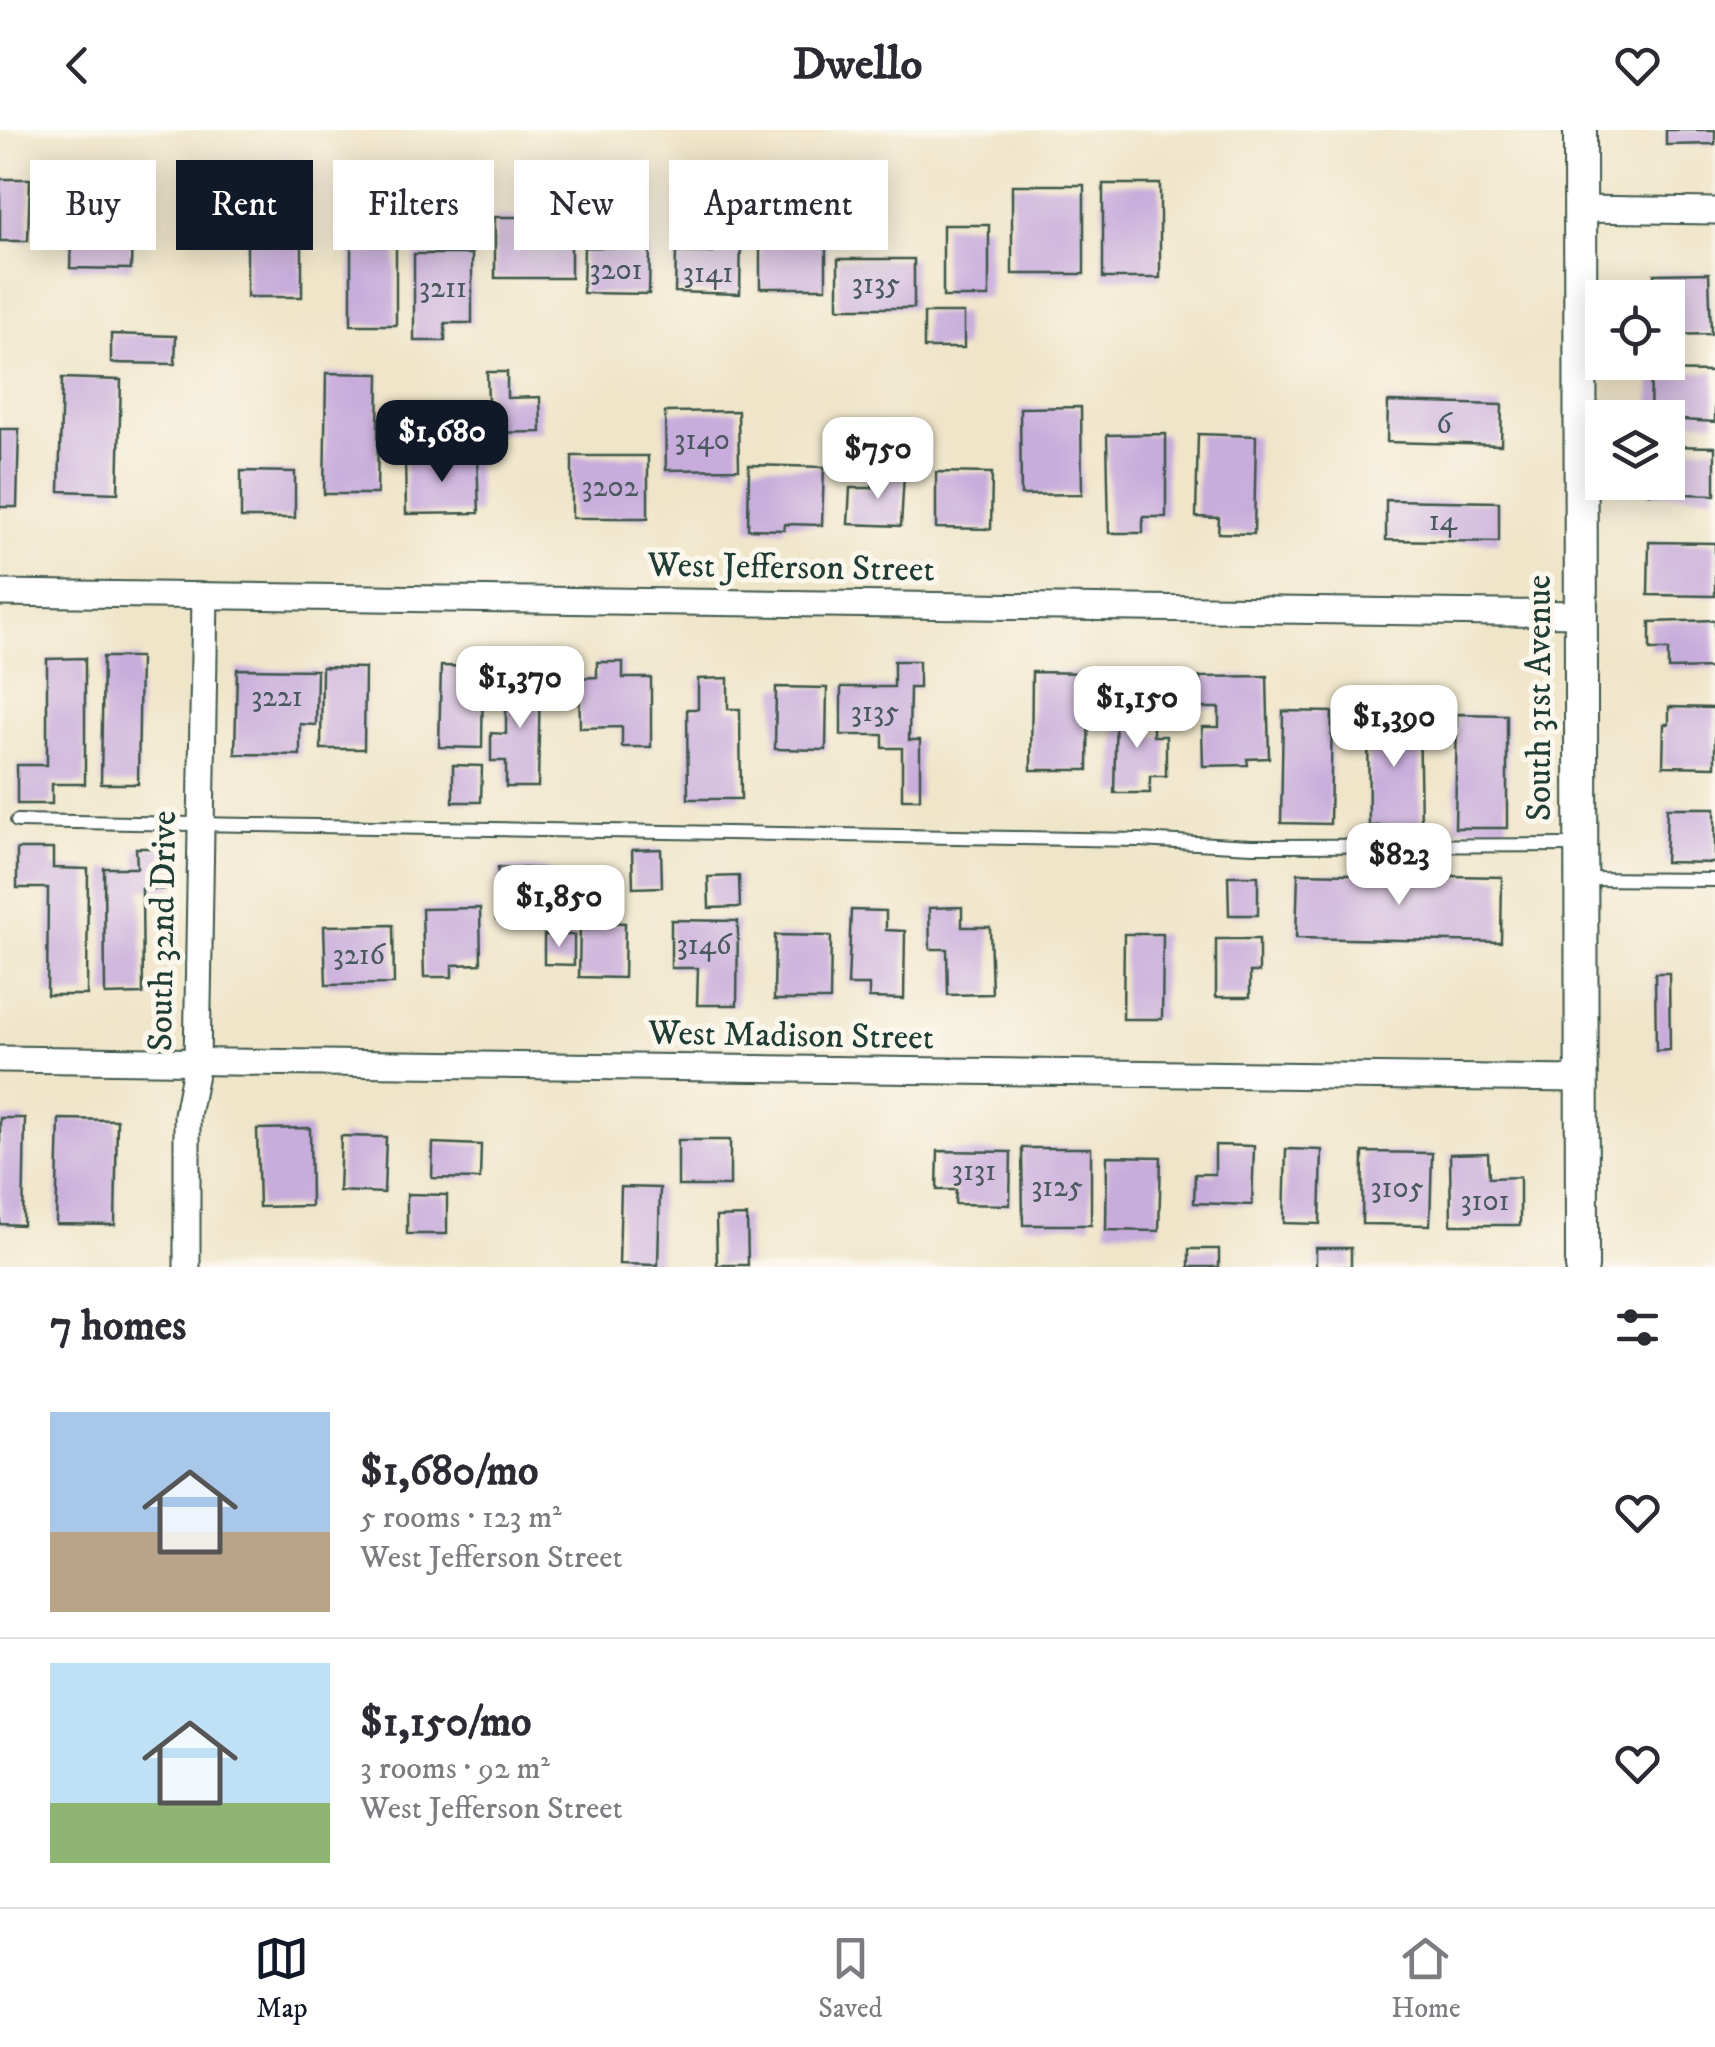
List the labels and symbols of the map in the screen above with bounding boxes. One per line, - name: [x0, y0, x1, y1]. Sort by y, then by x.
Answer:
- house number: 3201: [590, 252, 642, 289]
- house number: 3141: [683, 255, 733, 292]
- house number: 3135: [852, 266, 900, 303]
- house number: 3211: [419, 270, 467, 307]
- pin: $1,680: [361, 400, 523, 485]
- house number: 6: [1436, 406, 1453, 443]
- pin: $750: [819, 417, 937, 502]
- house number: 3140: [674, 422, 730, 459]
- house number: 3202: [582, 469, 639, 506]
- house number: 14: [1429, 503, 1458, 540]
- street label: West Jefferson Street: [646, 543, 935, 593]
- street label: South 31st Avenue: [1518, 575, 1562, 821]
- pin: $1,370: [439, 646, 601, 731]
- pin: $1,150: [1056, 666, 1218, 751]
- house number: 3221: [251, 679, 303, 716]
- pin: $1,390: [1313, 685, 1475, 770]
- house number: 3135: [851, 694, 899, 731]
- street label: South 32nd Drive: [139, 810, 187, 1052]
- pin: $823: [1340, 823, 1458, 908]
- pin: $1,850: [478, 865, 640, 950]
- house number: 3146: [676, 927, 733, 964]
- house number: 3216: [333, 937, 387, 974]
- street label: West Madison Street: [647, 1011, 934, 1060]
- house number: 3131: [952, 1153, 996, 1190]
- house number: 3125: [1031, 1169, 1083, 1206]
- house number: 3105: [1370, 1170, 1424, 1207]
- house number: 3101: [1460, 1183, 1510, 1220]

